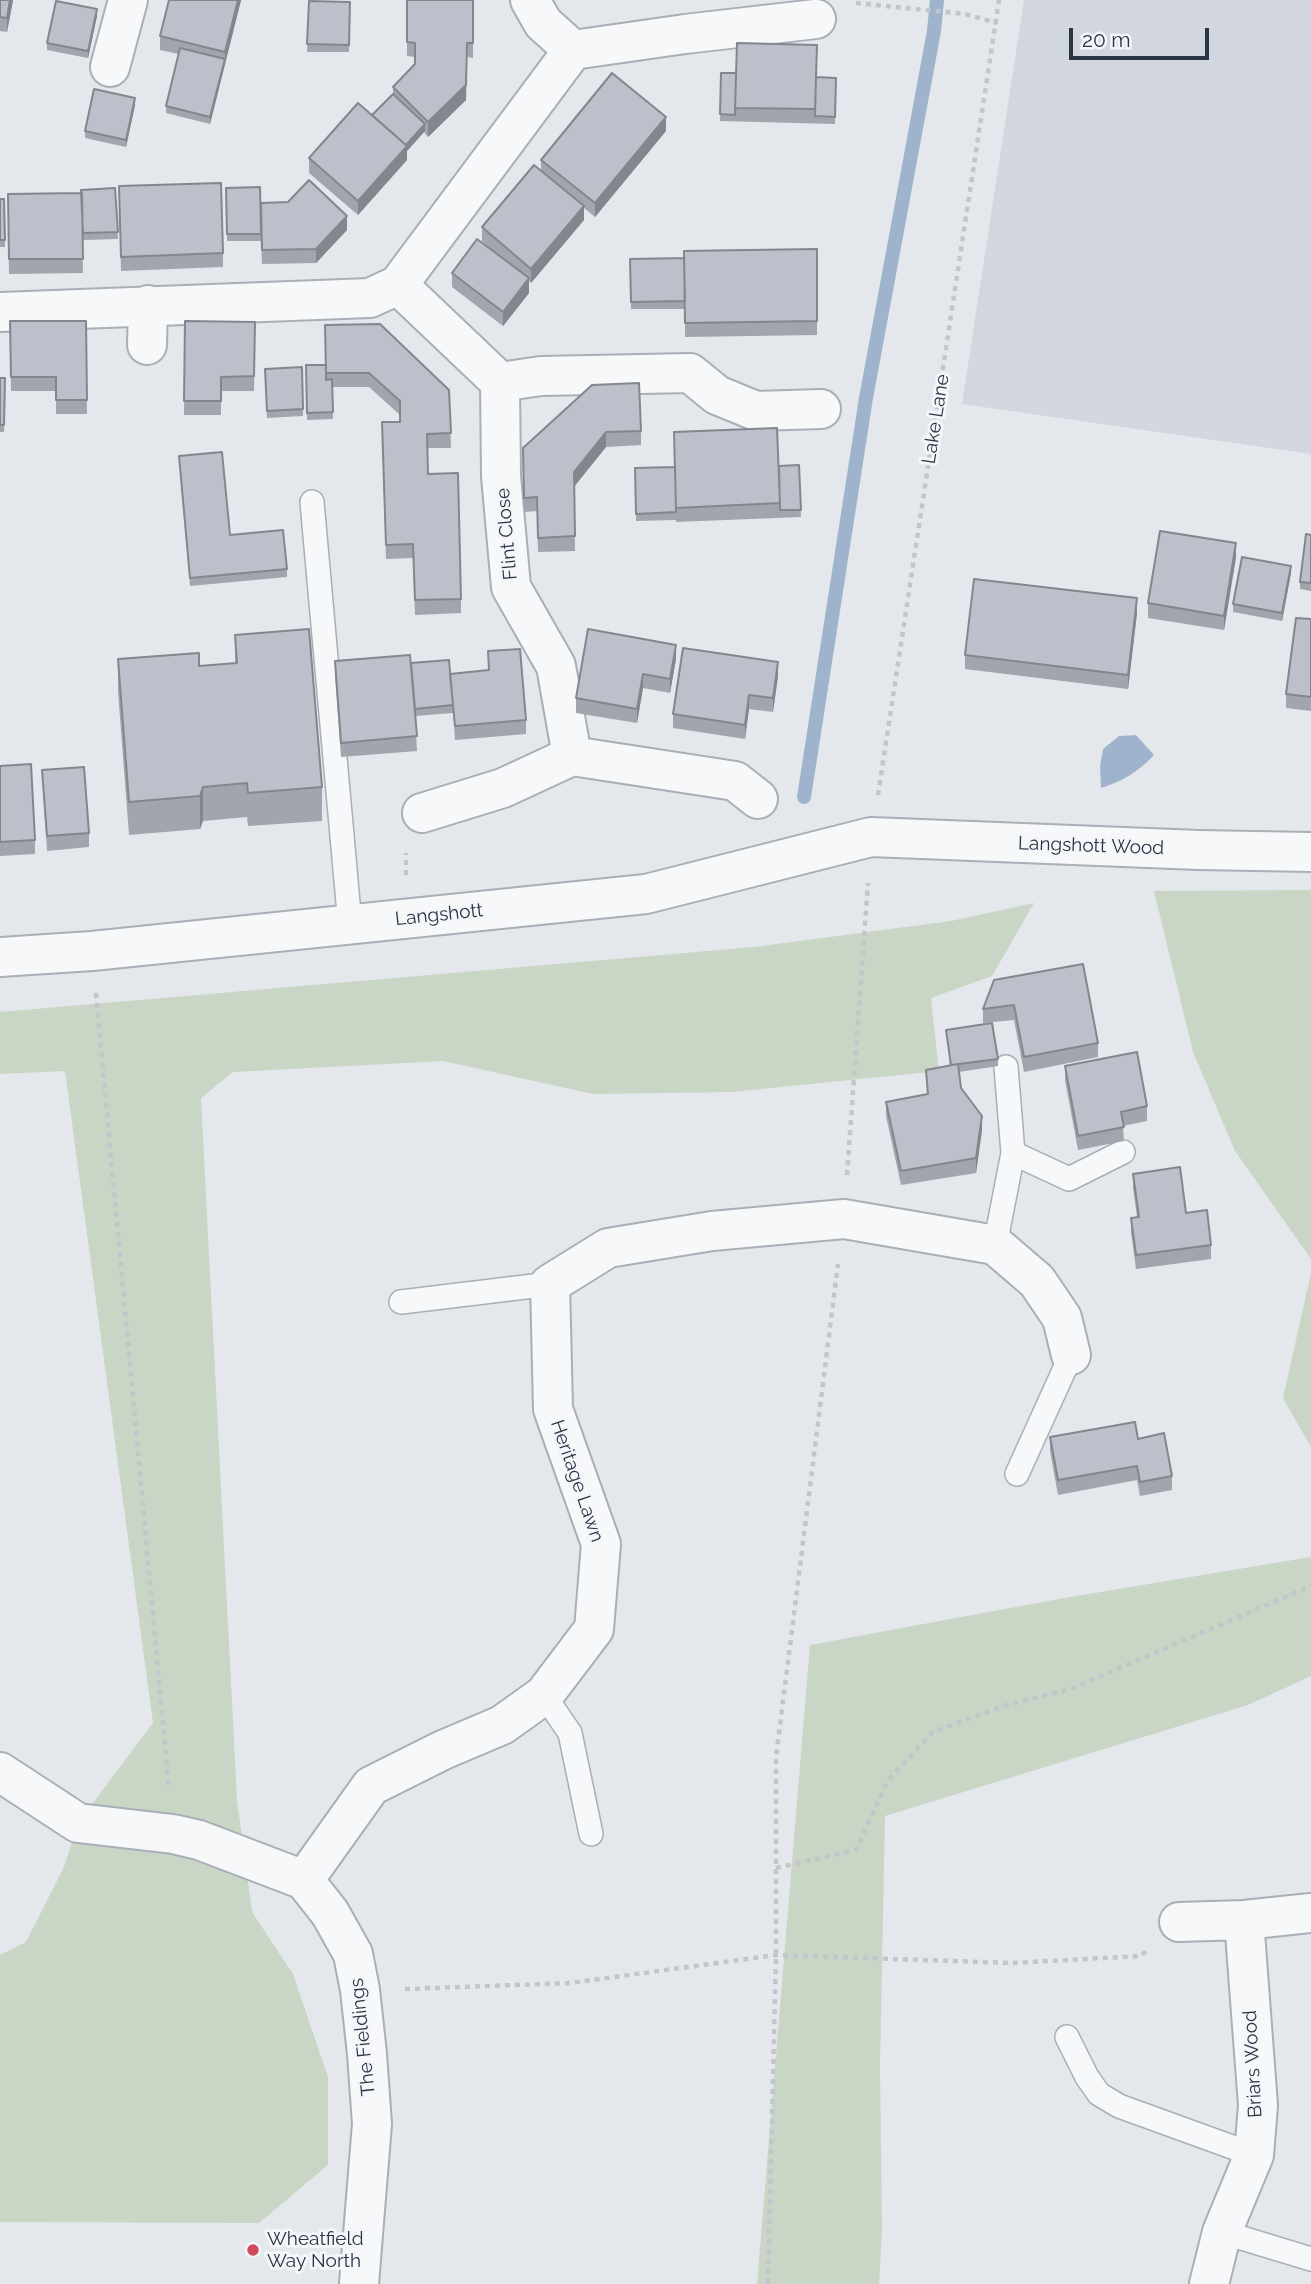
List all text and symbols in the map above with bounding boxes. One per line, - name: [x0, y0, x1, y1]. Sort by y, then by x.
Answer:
- scale bar: [1073, 14, 1213, 58]
- text: 20 m: [1082, 27, 1130, 52]
- street label: Lake Lane: [918, 372, 954, 466]
- street label: Flint Close: [492, 487, 522, 581]
- street label: Langshott Wood: [1018, 832, 1164, 860]
- street label: Langshott: [394, 899, 484, 931]
- street label: Heritage Lawn: [545, 1417, 609, 1545]
- street label: The Fieldings: [345, 1977, 381, 2097]
- street label: Briars Wood: [1239, 2010, 1267, 2118]
- place label: Wheatfield Way North: [267, 2228, 363, 2272]
- marker: Wheatfield Way North: [245, 2242, 261, 2258]

